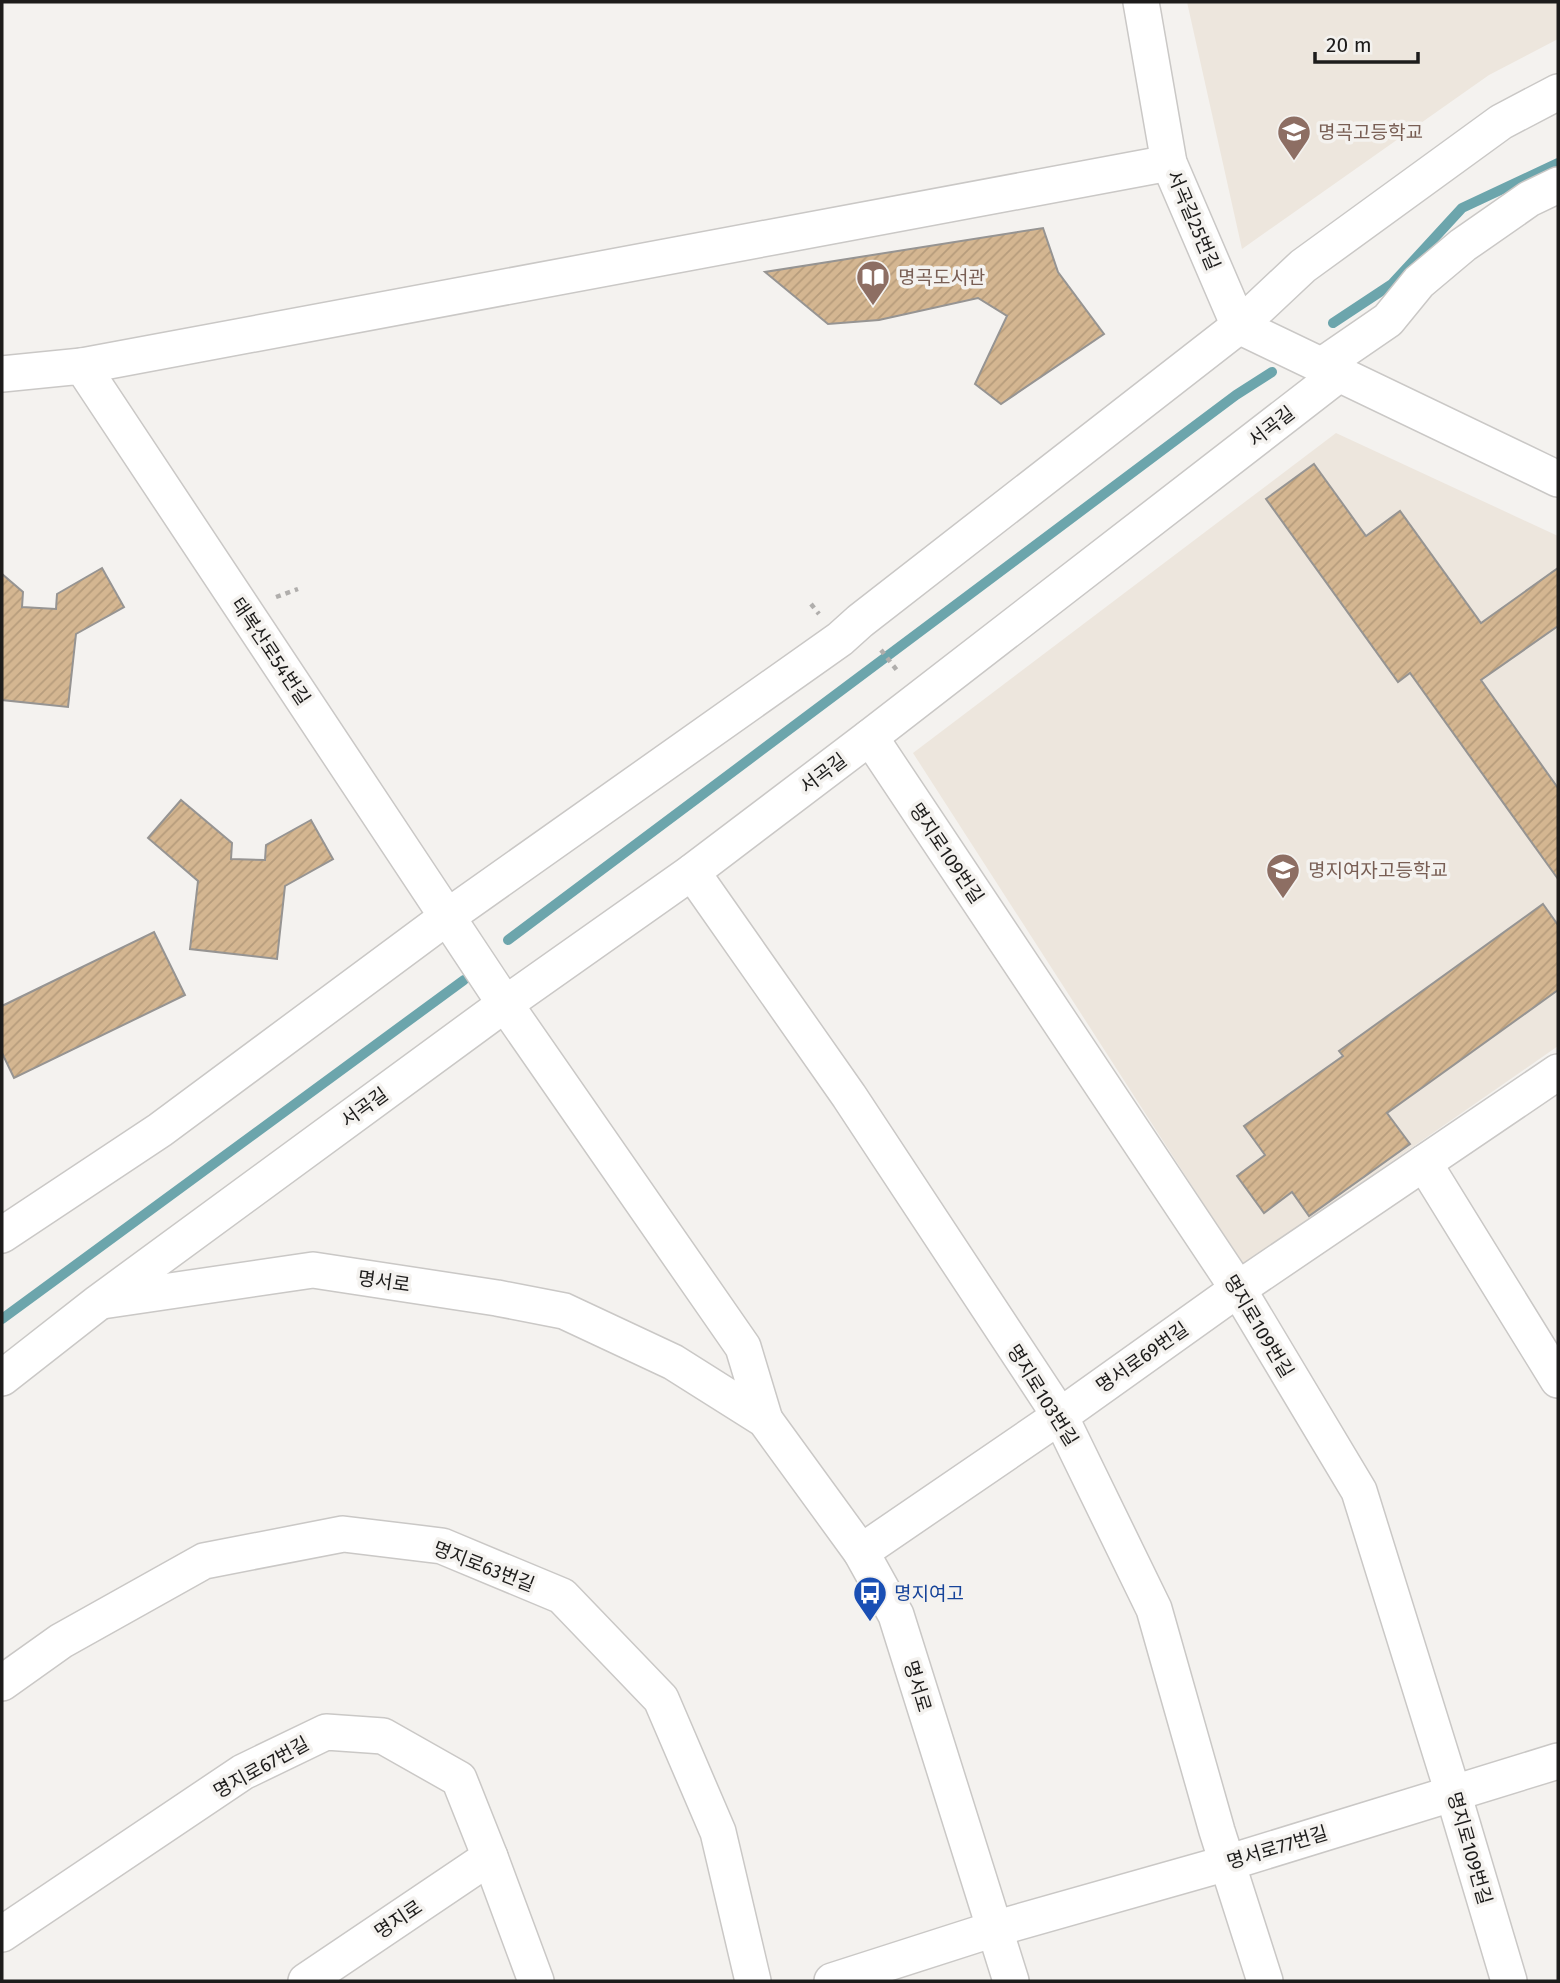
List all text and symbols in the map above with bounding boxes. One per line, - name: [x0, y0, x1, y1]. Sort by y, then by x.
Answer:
- scale bar: [1315, 21, 1418, 65]
- text: 20 m: [1326, 32, 1372, 58]
- school or university icon: 명곡고등학교: [1275, 113, 1313, 162]
- place label: 명곡고등학교: [1318, 121, 1423, 144]
- street label: 서곡길25번길: [1162, 167, 1225, 274]
- library icon: 명곡도서관: [854, 258, 892, 307]
- place label: 명곡도서관: [898, 266, 985, 289]
- street label: 서곡길: [1244, 401, 1299, 452]
- street label: 태복산로54번길: [226, 593, 315, 709]
- street label: 서곡길: [795, 748, 851, 798]
- street label: 명지로109번길: [905, 799, 989, 908]
- school or university icon: 명지여자고등학교: [1264, 851, 1302, 900]
- place label: 명지여자고등학교: [1308, 859, 1448, 882]
- street label: 서곡길: [336, 1083, 392, 1132]
- street label: 명서로: [356, 1266, 412, 1297]
- street label: 명지로109번길: [1219, 1271, 1298, 1382]
- street label: 명서로69번길: [1092, 1317, 1193, 1398]
- street label: 명지로103번길: [1002, 1340, 1083, 1450]
- street label: 명지로63번길: [430, 1537, 538, 1596]
- bus stop icon: 명지여고: [851, 1574, 889, 1623]
- place label: 명지여고: [894, 1582, 964, 1605]
- street label: 명서로: [899, 1658, 936, 1715]
- street label: 명지로67번길: [210, 1732, 313, 1803]
- street label: 명지로109번길: [1442, 1789, 1497, 1907]
- street label: 명서로77번길: [1224, 1821, 1330, 1874]
- street label: 명지로: [370, 1895, 426, 1944]

